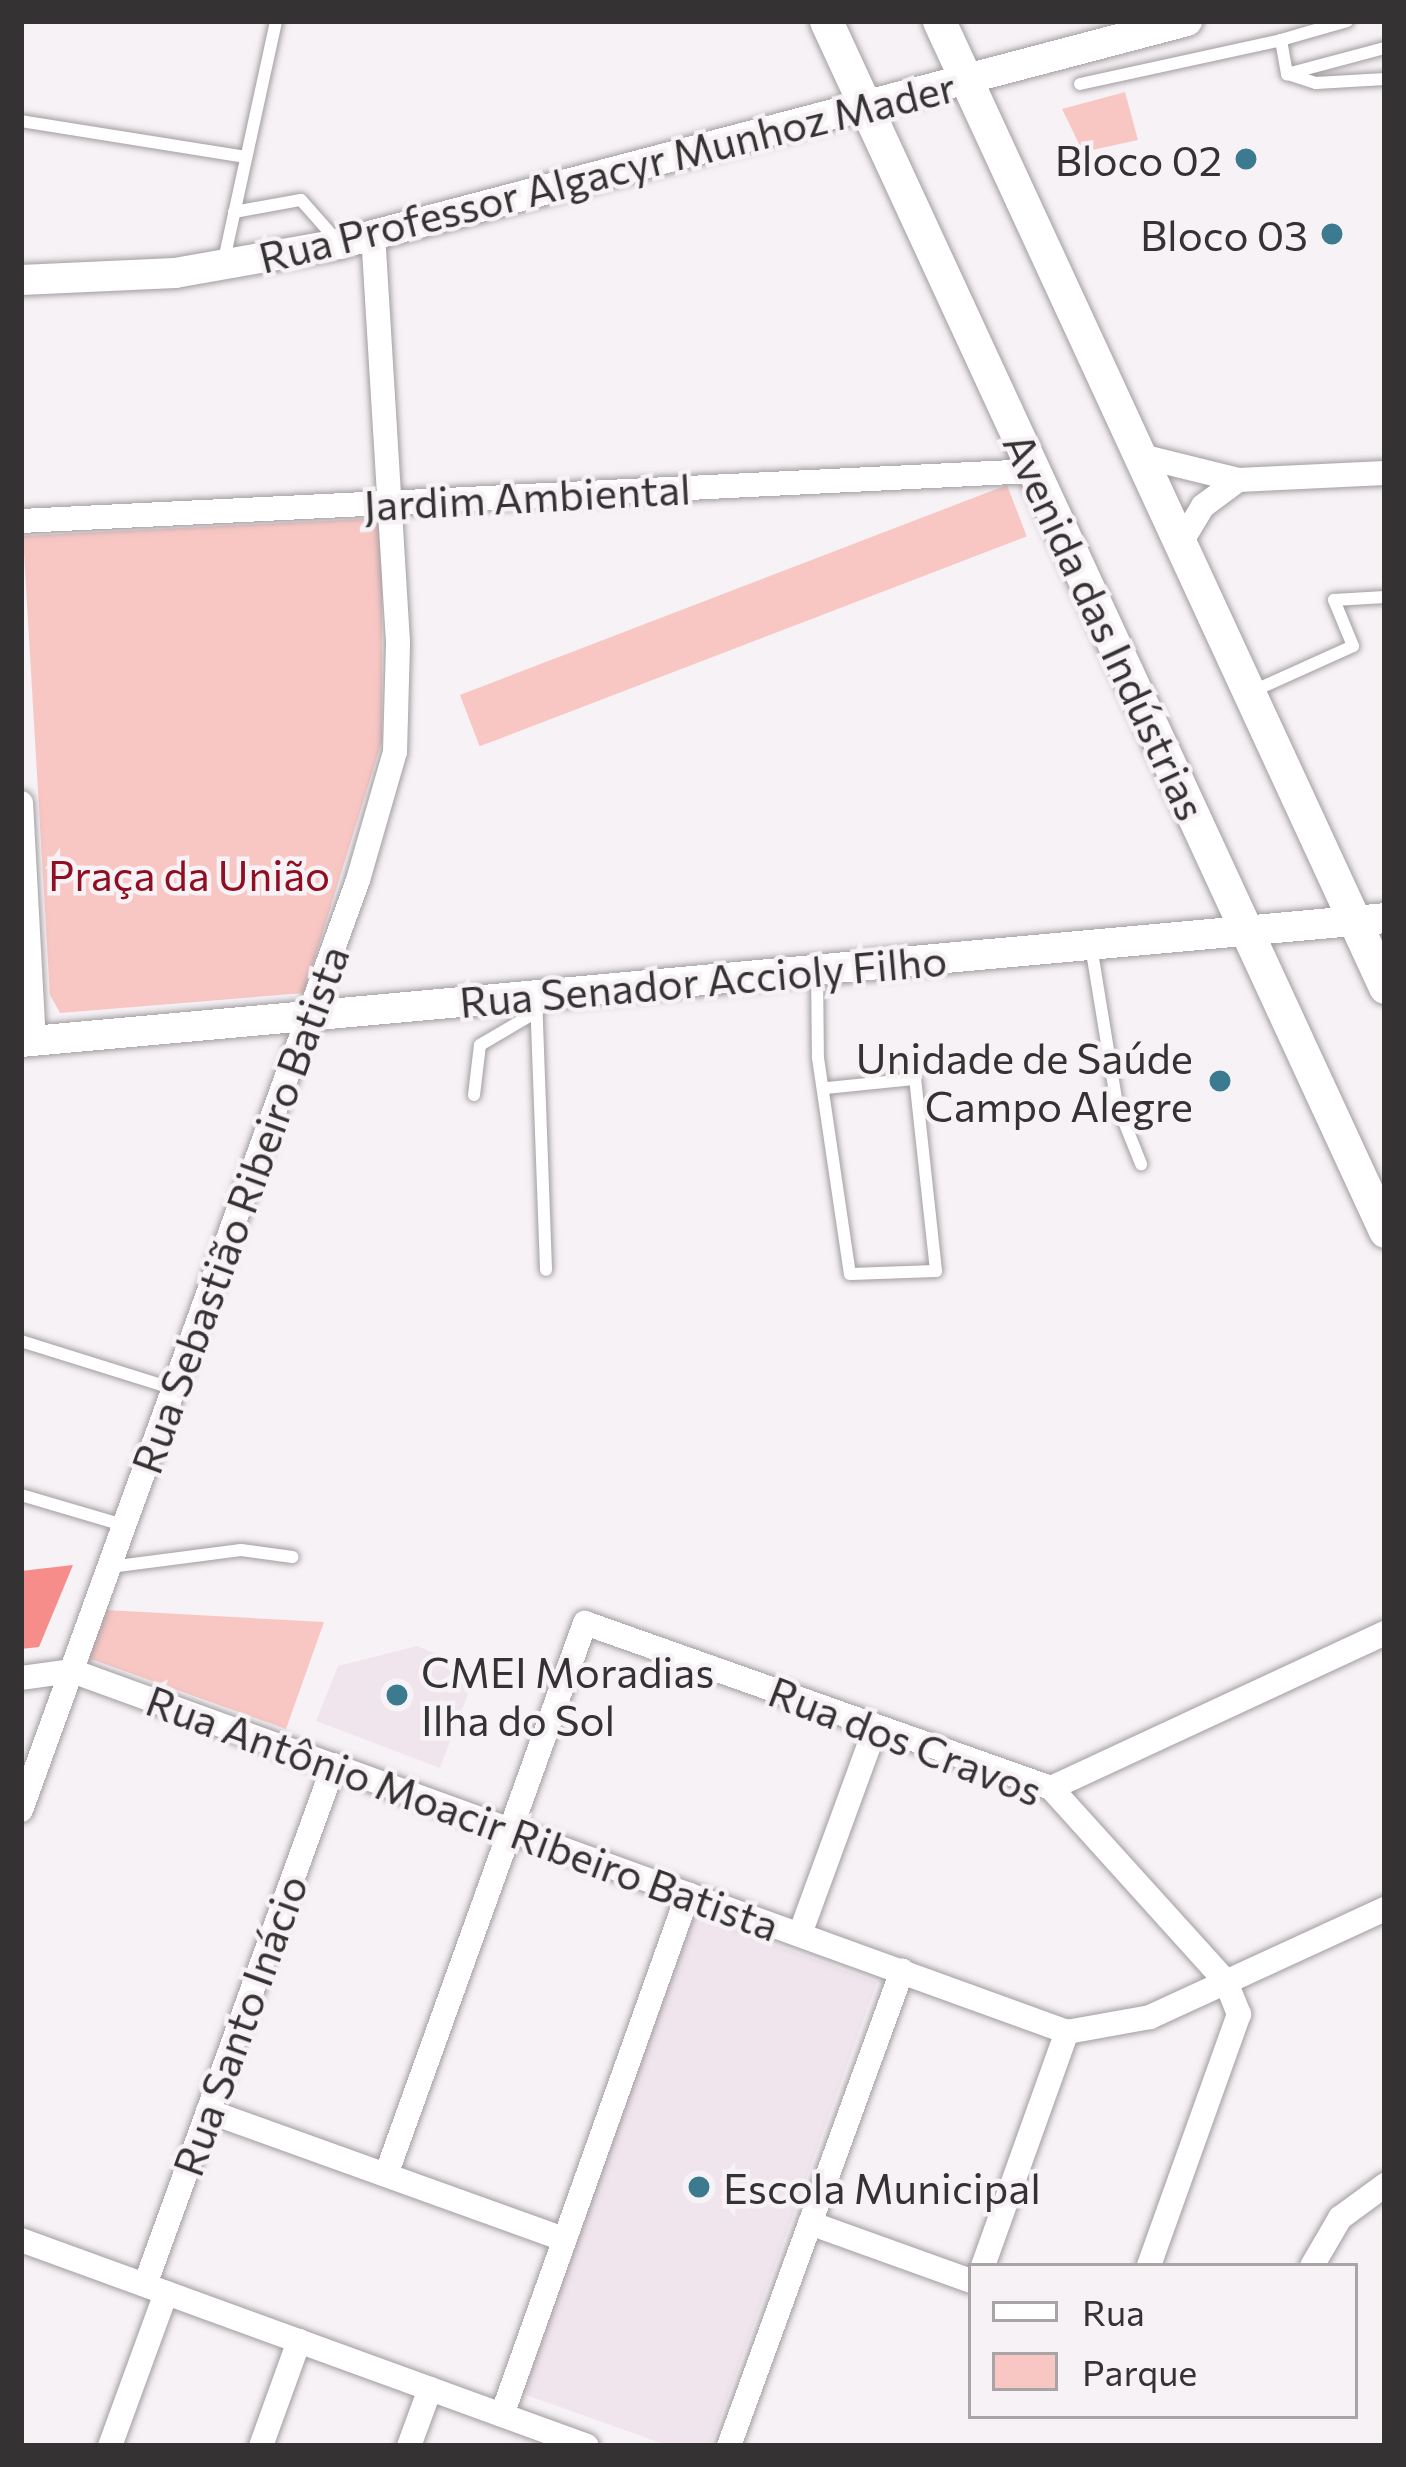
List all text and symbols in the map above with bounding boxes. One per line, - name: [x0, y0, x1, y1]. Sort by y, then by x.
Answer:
- street label: Rua Professor Algacyr Munhoz Mader: [253, 60, 961, 282]
- place label: Bloco 02: [1055, 134, 1222, 184]
- marker: Bloco 02: [1233, 146, 1259, 172]
- place label: Bloco 03: [1140, 209, 1308, 259]
- marker: Bloco 03: [1319, 221, 1345, 247]
- street label: Avenida das Indústrias: [994, 424, 1218, 828]
- street label: Jardim Ambiental: [362, 462, 692, 530]
- park label: Praça da União: [48, 849, 330, 899]
- street label: Rua Senador Accioly Filho: [457, 934, 949, 1026]
- street label: Rua Sebastião Ribeiro Batista: [120, 938, 358, 1480]
- place label: Unidade de Saúde Campo Alegre: [856, 1032, 1193, 1130]
- marker: Unidade de Saúde Campo Alegre: [1204, 1065, 1236, 1097]
- place label: CMEI Moradias Ilha do Sol: [421, 1646, 714, 1744]
- street label: Rua dos Cravos: [762, 1665, 1050, 1815]
- street label: Rua Antônio Moacir Ribeiro Batista: [140, 1674, 786, 1950]
- marker: CMEI Moradias Ilha do Sol: [384, 1682, 410, 1708]
- street label: Rua Santo Inácio: [161, 1868, 317, 2182]
- place label: Escola Municipal: [723, 2162, 1041, 2212]
- marker: Escola Municipal: [686, 2174, 712, 2200]
- legend: [968, 2263, 1358, 2419]
- text: Rua: [1082, 2289, 1145, 2333]
- text: Parque: [1082, 2349, 1197, 2393]

